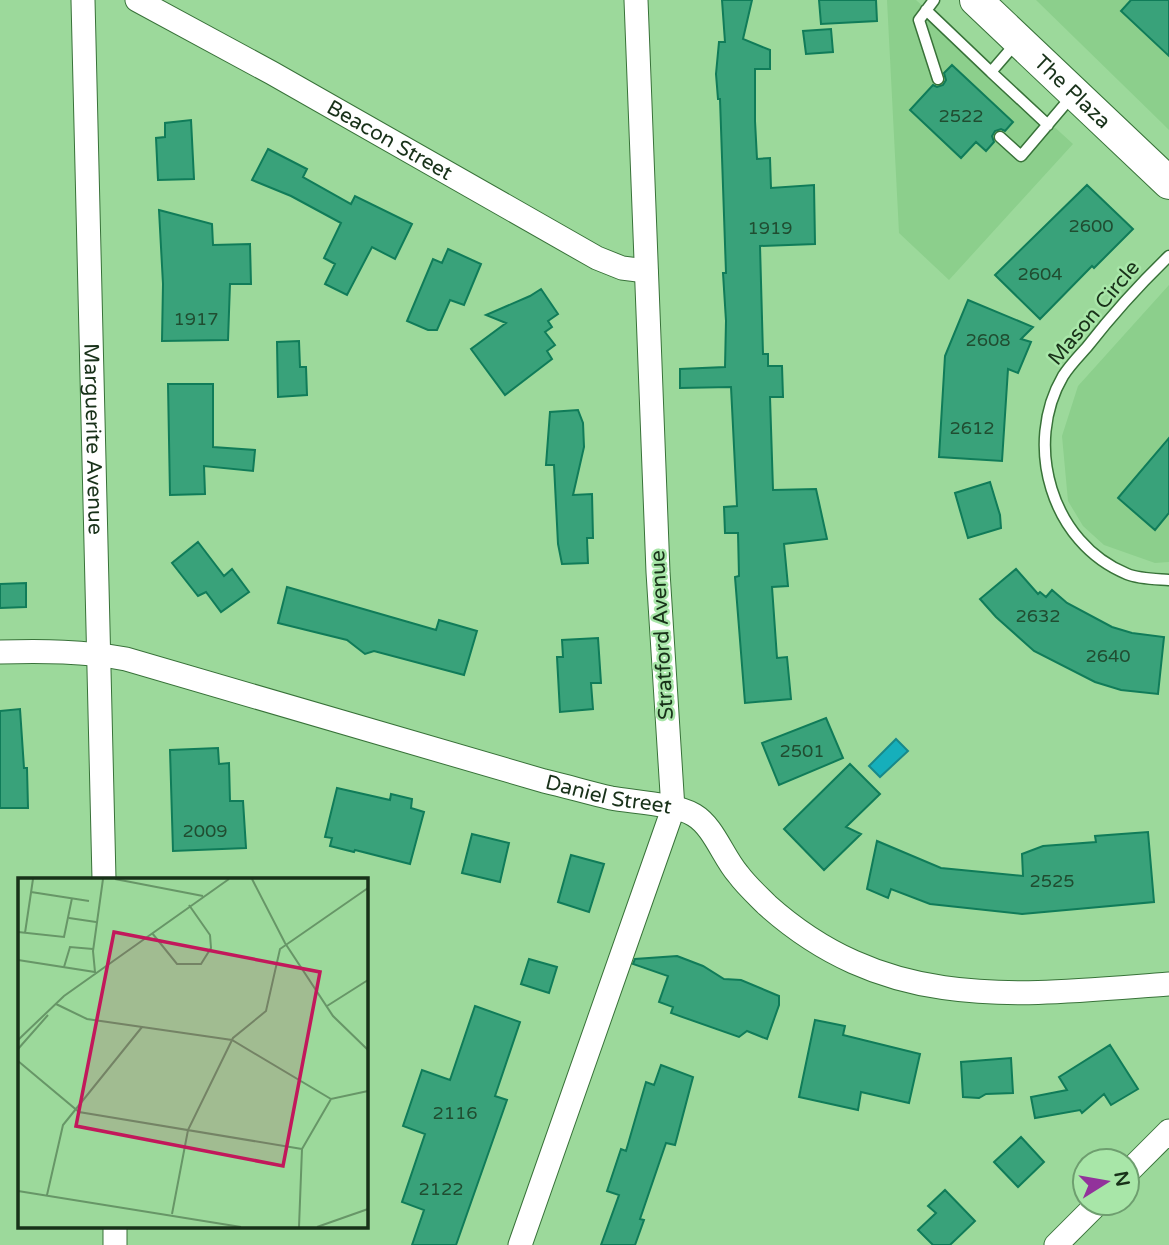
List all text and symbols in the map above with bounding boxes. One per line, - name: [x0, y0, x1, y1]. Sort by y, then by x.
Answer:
- street label: The Plaza: [1029, 49, 1116, 134]
- street label: Beacon Street: [323, 94, 457, 186]
- house number: 2522: [938, 105, 984, 127]
- house number: 2600: [1068, 215, 1114, 237]
- house number: 1919: [747, 217, 793, 239]
- street label: Mason Circle: [1043, 255, 1145, 370]
- house number: 2604: [1017, 263, 1063, 285]
- house number: 1917: [173, 308, 219, 330]
- house number: 2608: [965, 329, 1011, 351]
- street label: Marguerite Avenue: [79, 343, 108, 535]
- house number: 2612: [949, 417, 995, 439]
- street label: Stratford Avenue: [645, 549, 679, 720]
- house number: 2632: [1015, 605, 1061, 627]
- house number: 2640: [1085, 645, 1131, 667]
- house number: 2501: [779, 740, 825, 762]
- street label: Daniel Street: [543, 769, 674, 819]
- house number: 2009: [182, 820, 228, 842]
- house number: 2525: [1029, 870, 1075, 892]
- inset map: [18, 878, 368, 1228]
- house number: 2116: [432, 1102, 478, 1124]
- north arrow: [1071, 1147, 1141, 1217]
- text: N: [1109, 1169, 1134, 1189]
- house number: 2122: [418, 1178, 464, 1200]

